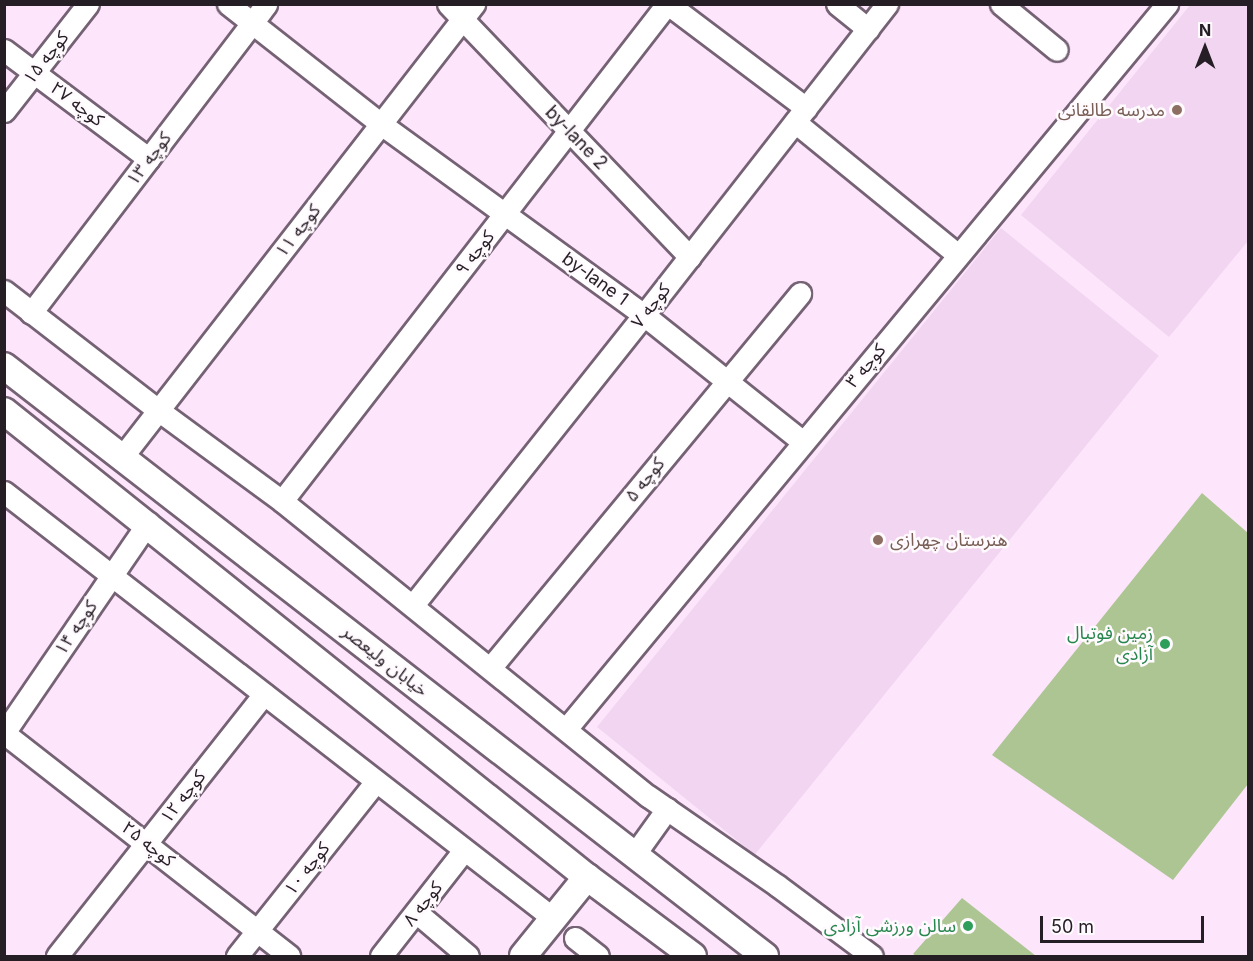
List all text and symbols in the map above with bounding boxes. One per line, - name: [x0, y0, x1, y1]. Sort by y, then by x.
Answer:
- north arrow: [1175, 18, 1235, 78]
- text: N: [1199, 20, 1211, 40]
- street label: کوچه ۱۵: [19, 27, 73, 89]
- street label: کوچه ۲۷: [46, 77, 108, 131]
- place label: مدرسه طالقانی: [1058, 99, 1165, 121]
- street label: by-lane 2: [540, 102, 612, 174]
- marker: مدرسه طالقانی: [1170, 103, 1184, 117]
- street label: کوچه ۱۳: [122, 128, 176, 190]
- street label: کوچه ۱۱: [271, 200, 325, 262]
- street label: کوچه ۹: [451, 226, 499, 280]
- street label: by-lane 1: [558, 248, 632, 310]
- street label: کوچه ۷: [627, 279, 675, 333]
- street label: کوچه ۳: [841, 340, 891, 392]
- street label: کوچه ۵: [621, 454, 669, 506]
- place label: هنرستان چهرازی: [890, 529, 1008, 551]
- marker: هنرستان چهرازی: [871, 533, 885, 547]
- street label: کوچه ۱۴: [50, 597, 102, 659]
- street label: خیابان ولیعصر: [338, 621, 432, 701]
- place label: زمین فوتبال آزادی: [1067, 623, 1153, 666]
- marker: زمین فوتبال آزادی: [1158, 637, 1172, 651]
- street label: کوچه ۱۲: [156, 766, 210, 828]
- street label: کوچه ۲۵: [117, 817, 179, 871]
- street label: کوچه ۱۰: [280, 838, 334, 900]
- street label: کوچه ۸: [399, 877, 447, 931]
- scale bar: [1043, 904, 1206, 942]
- place label: سالن ورزشی آزادی: [824, 915, 956, 937]
- text: 50 m: [1051, 916, 1094, 937]
- marker: سالن ورزشی آزادی: [961, 919, 975, 933]

